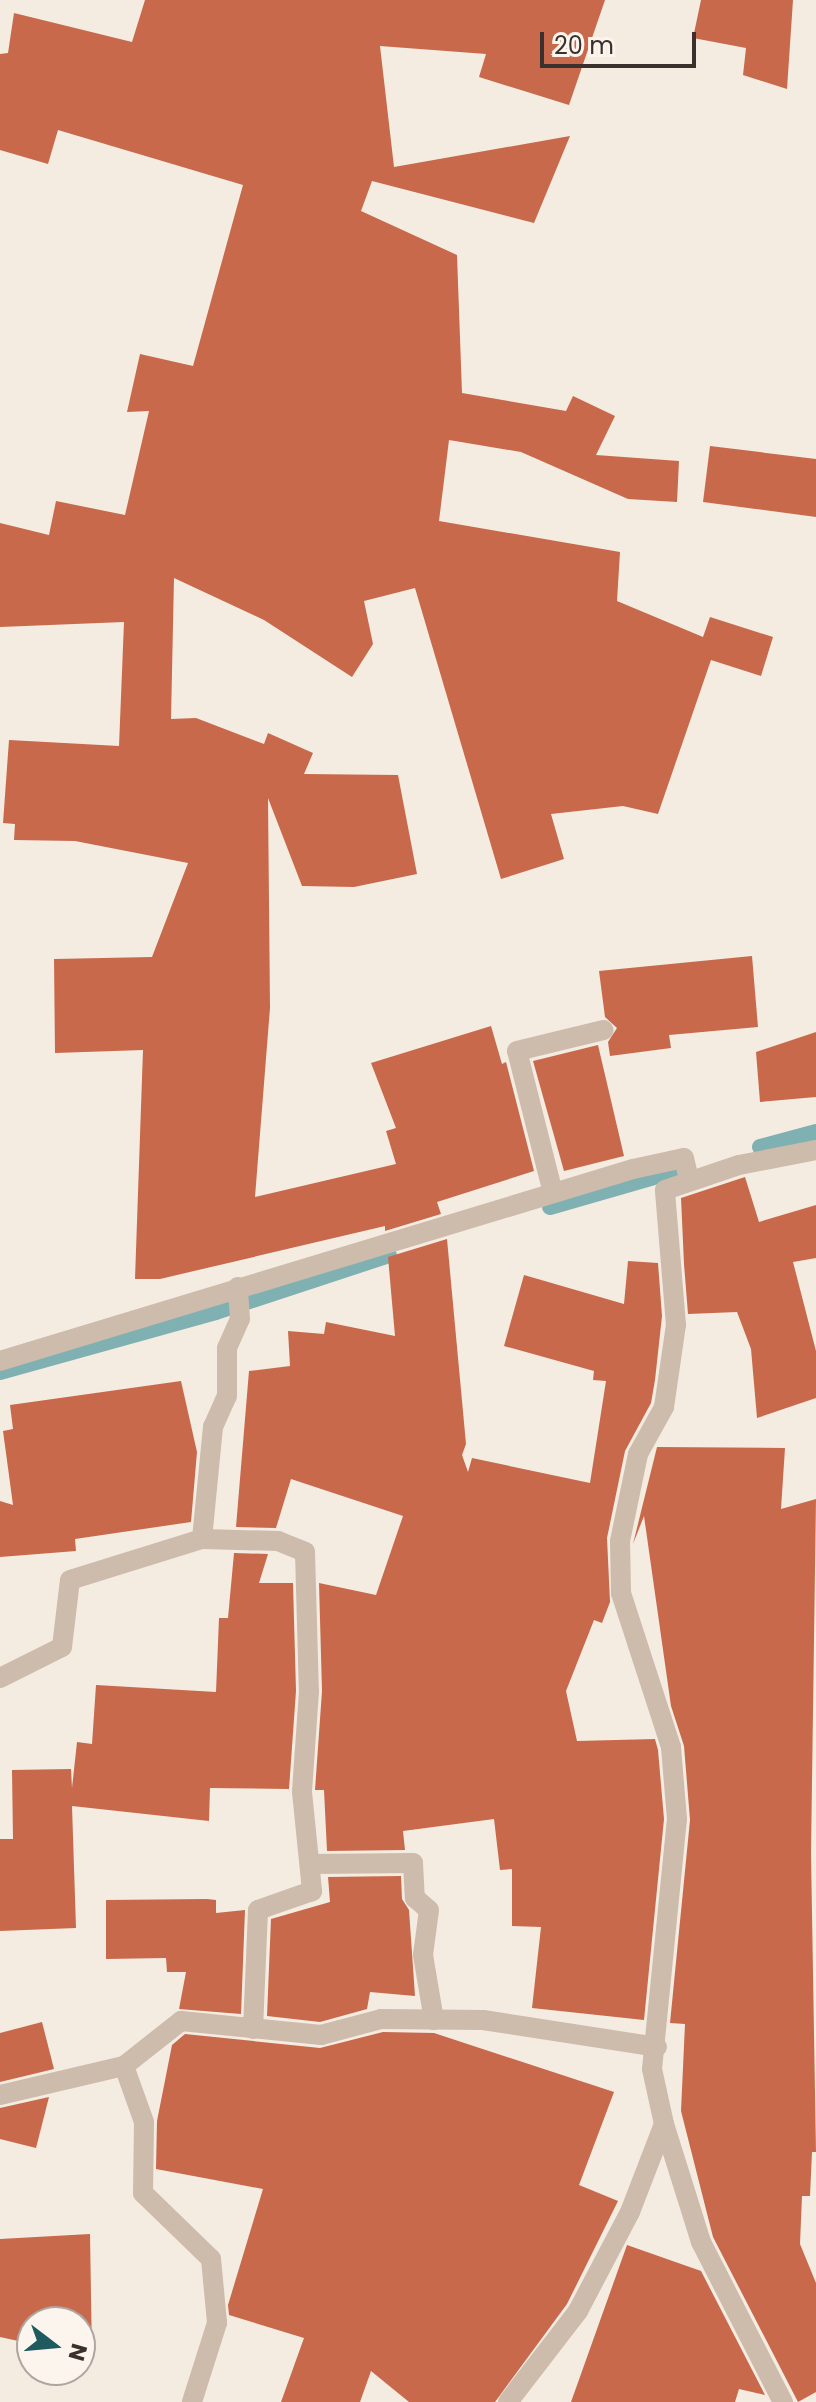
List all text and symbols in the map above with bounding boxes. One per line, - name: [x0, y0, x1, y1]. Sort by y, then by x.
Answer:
- scale bar: [544, 16, 700, 66]
- text: 20 m: [554, 29, 614, 62]
- north arrow: [16, 2306, 96, 2386]
- text: N: [60, 2340, 95, 2364]

